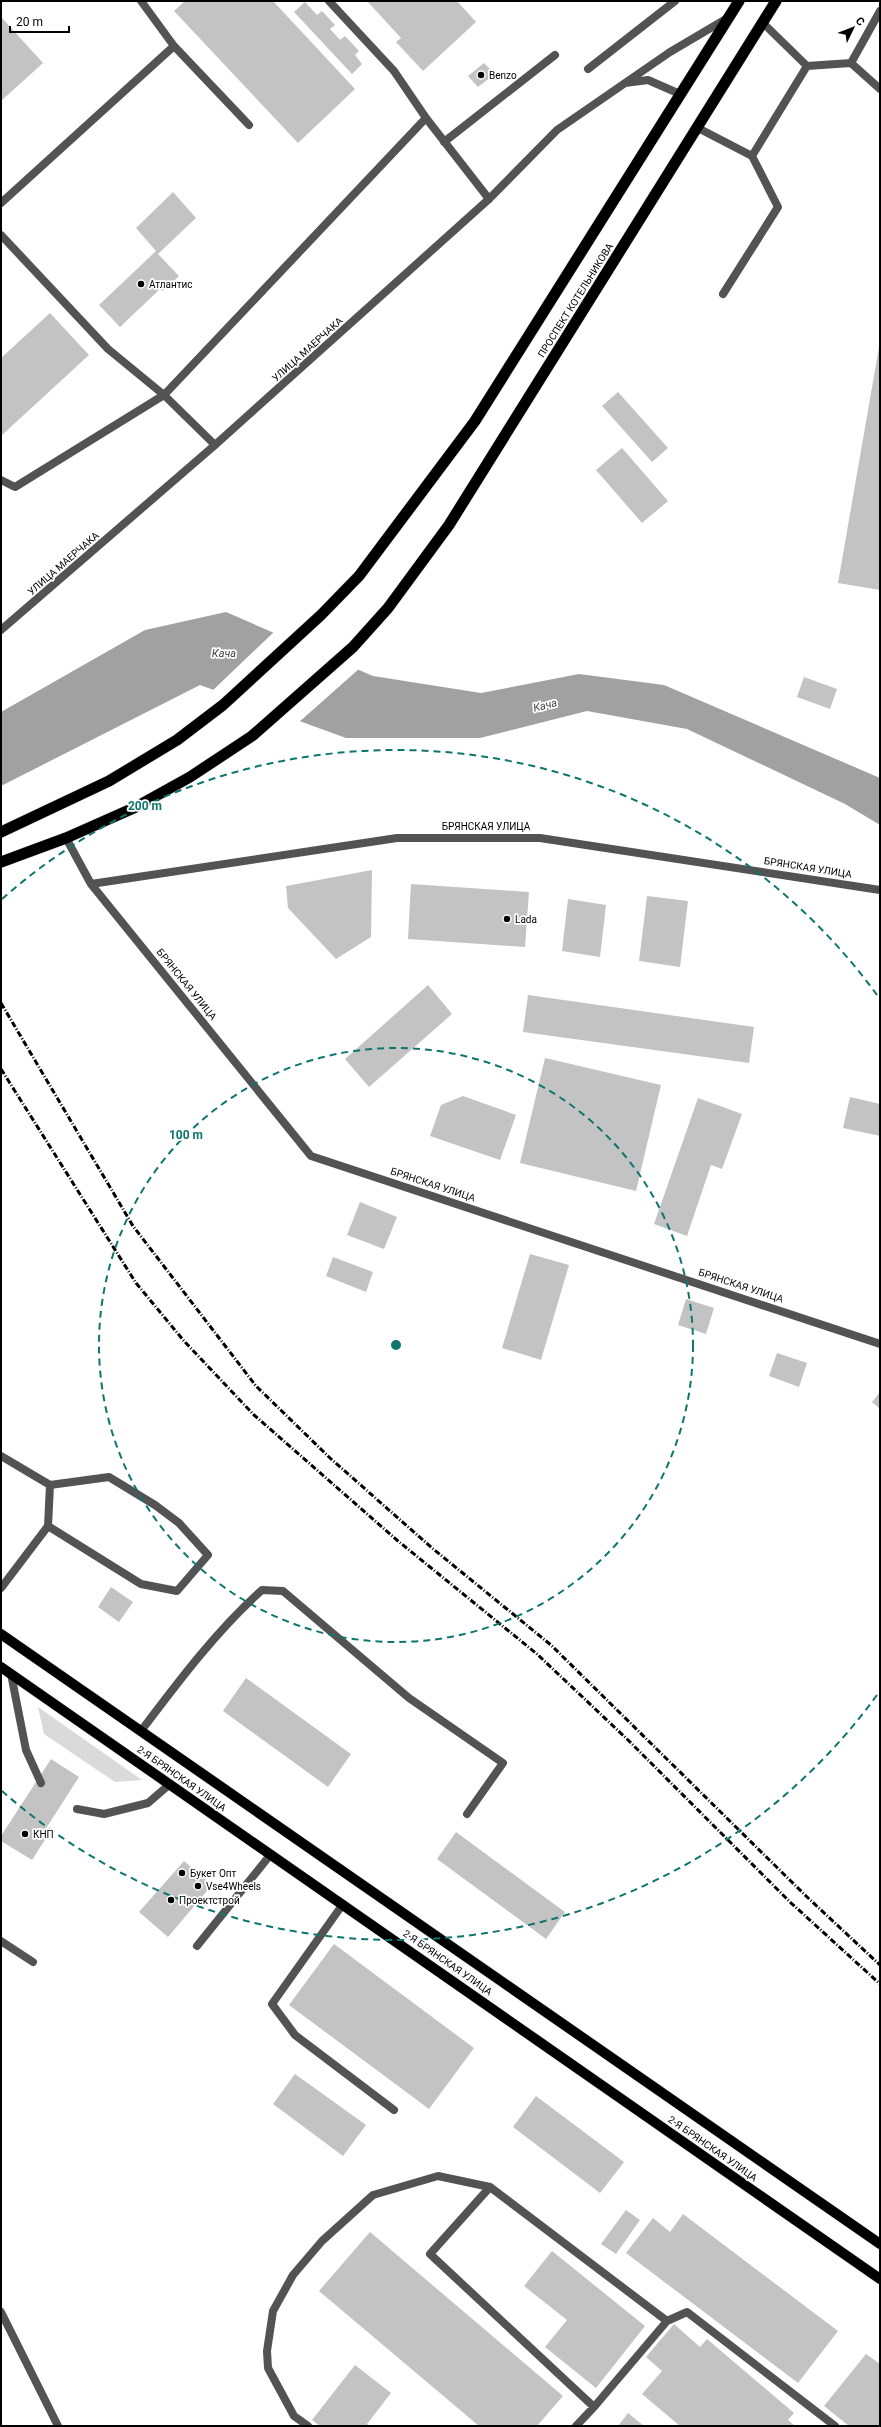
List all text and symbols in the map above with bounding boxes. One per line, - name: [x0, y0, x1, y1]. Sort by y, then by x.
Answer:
- scale bar: [10, 8, 69, 34]
- north arrow: [833, 8, 873, 48]
- text: С: [853, 14, 867, 29]
- text: 20 m: [16, 15, 43, 29]
- marker: Benzo: [476, 70, 486, 80]
- place label: Benzo: [489, 70, 517, 81]
- street label: ПРОСПЕКТ КОТЕЛЬНИКОВА: [536, 241, 615, 359]
- marker: Атлантис: [136, 279, 146, 289]
- place label: Атлантис: [149, 279, 192, 290]
- street label: УЛИЦА МАЕРЧАКА: [270, 315, 345, 384]
- street label: УЛИЦА МАЕРЧАКА: [26, 529, 101, 597]
- water label: Кача: [212, 647, 236, 660]
- water label: Кача: [532, 696, 559, 715]
- text: 200 m: [128, 799, 162, 813]
- street label: БРЯНСКАЯ УЛИЦА: [442, 821, 531, 832]
- street label: БРЯНСКАЯ УЛИЦА: [763, 855, 853, 880]
- marker: Lada: [502, 914, 512, 924]
- place label: Lada: [515, 914, 537, 925]
- street label: БРЯНСКАЯ УЛИЦА: [154, 946, 219, 1023]
- text: 100 m: [169, 1128, 203, 1142]
- street label: БРЯНСКАЯ УЛИЦА: [389, 1166, 477, 1204]
- street label: БРЯНСКАЯ УЛИЦА: [697, 1267, 785, 1305]
- centre of rings: [389, 1338, 403, 1352]
- street label: 2-Я БРЯНСКАЯ УЛИЦА: [135, 1744, 229, 1814]
- marker: КНП: [20, 1829, 30, 1839]
- place label: КНП: [33, 1829, 54, 1840]
- marker: Букет Опт: [177, 1868, 187, 1878]
- place label: Букет Опт: [190, 1868, 237, 1879]
- marker: Vse4Wheels: [193, 1881, 203, 1891]
- place label: Vse4Wheels: [206, 1881, 261, 1892]
- marker: Проектстрой: [166, 1895, 176, 1905]
- place label: Проектстрой: [179, 1895, 240, 1906]
- street label: 2-Я БРЯНСКАЯ УЛИЦА: [401, 1928, 495, 1998]
- street label: 2-Я БРЯНСКАЯ УЛИЦА: [666, 2114, 760, 2184]

